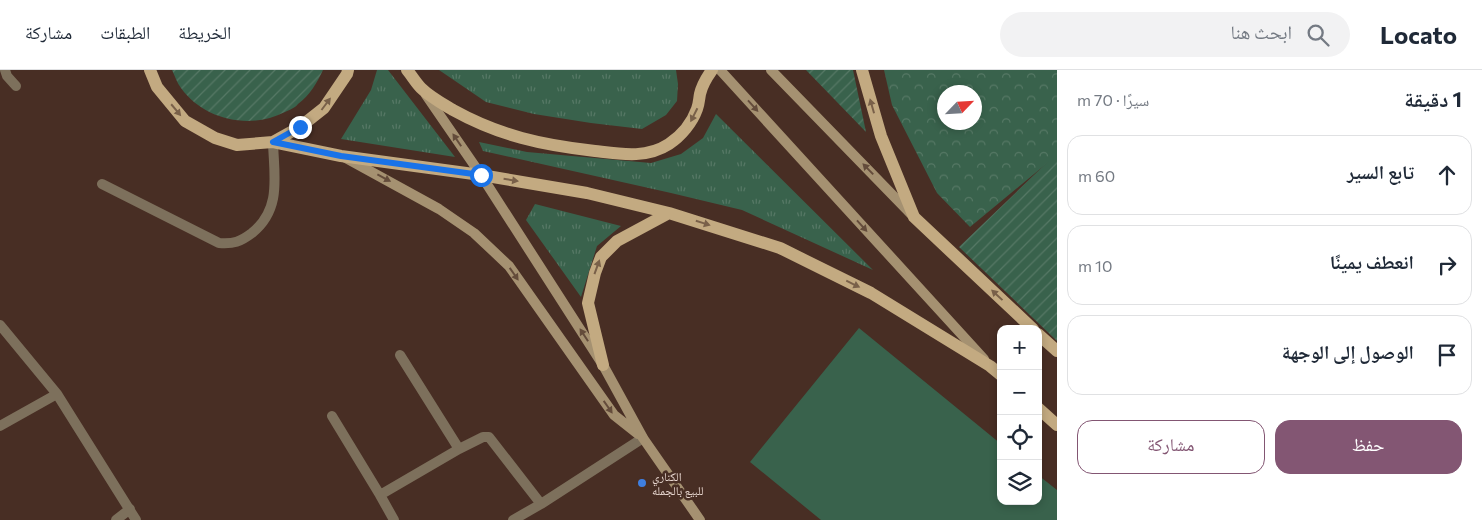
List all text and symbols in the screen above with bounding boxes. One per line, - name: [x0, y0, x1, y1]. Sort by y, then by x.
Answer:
- search box: [1000, 12, 1350, 57]
- text: ابحث هنا: [1230, 20, 1292, 43]
- text: Locato: [1380, 20, 1457, 49]
- text: مشاركة: [25, 21, 72, 43]
- text: الطبقات: [100, 21, 150, 43]
- text: الخريطة: [178, 21, 231, 43]
- icon: search: [1304, 21, 1332, 49]
- north arrow: [937, 85, 982, 130]
- text: 1 دقيقة: [1404, 86, 1462, 111]
- text: سيرًا · 70 m: [1077, 90, 1149, 109]
- one-way arrow: [321, 98, 332, 111]
- one-way arrow: [868, 98, 876, 113]
- one-way arrow: [747, 100, 759, 112]
- one-way arrow: [170, 104, 182, 116]
- one-way arrow: [690, 108, 698, 122]
- route end: [289, 116, 312, 139]
- one-way arrow: [452, 134, 462, 147]
- text: تابع السير: [1347, 160, 1414, 183]
- icon: ahead: [1433, 161, 1461, 189]
- one-way arrow: [862, 163, 874, 175]
- route start: [470, 164, 493, 187]
- text: 60 m: [1078, 166, 1115, 185]
- one-way arrow: [377, 174, 392, 182]
- one-way arrow: [503, 177, 519, 185]
- one-way arrow: [856, 219, 868, 231]
- one-way arrow: [696, 220, 711, 228]
- text: انعطف يمينًا: [1330, 250, 1414, 273]
- icon: right: [1433, 251, 1461, 279]
- text: 10 m: [1078, 256, 1112, 275]
- one-way arrow: [593, 259, 601, 274]
- one-way arrow: [509, 267, 519, 280]
- one-way arrow: [846, 280, 860, 288]
- one-way arrow: [992, 289, 1004, 301]
- map controls: [997, 325, 1042, 505]
- button: +: [997, 325, 1042, 370]
- one-way arrow: [579, 329, 589, 342]
- text: الوصول إلى الوجهة: [1282, 340, 1414, 363]
- icon: arrive: [1433, 341, 1461, 369]
- button: −: [997, 370, 1042, 415]
- one-way arrow: [603, 400, 613, 413]
- button: locate: [997, 415, 1042, 460]
- button: مشاركة: [1077, 420, 1265, 474]
- button: حفظ: [1275, 420, 1462, 474]
- button: layers: [997, 460, 1042, 505]
- place label: الكناري للبيع بالجمله: [652, 469, 704, 498]
- marker: الكناري للبيع بالجمله: [636, 477, 648, 489]

